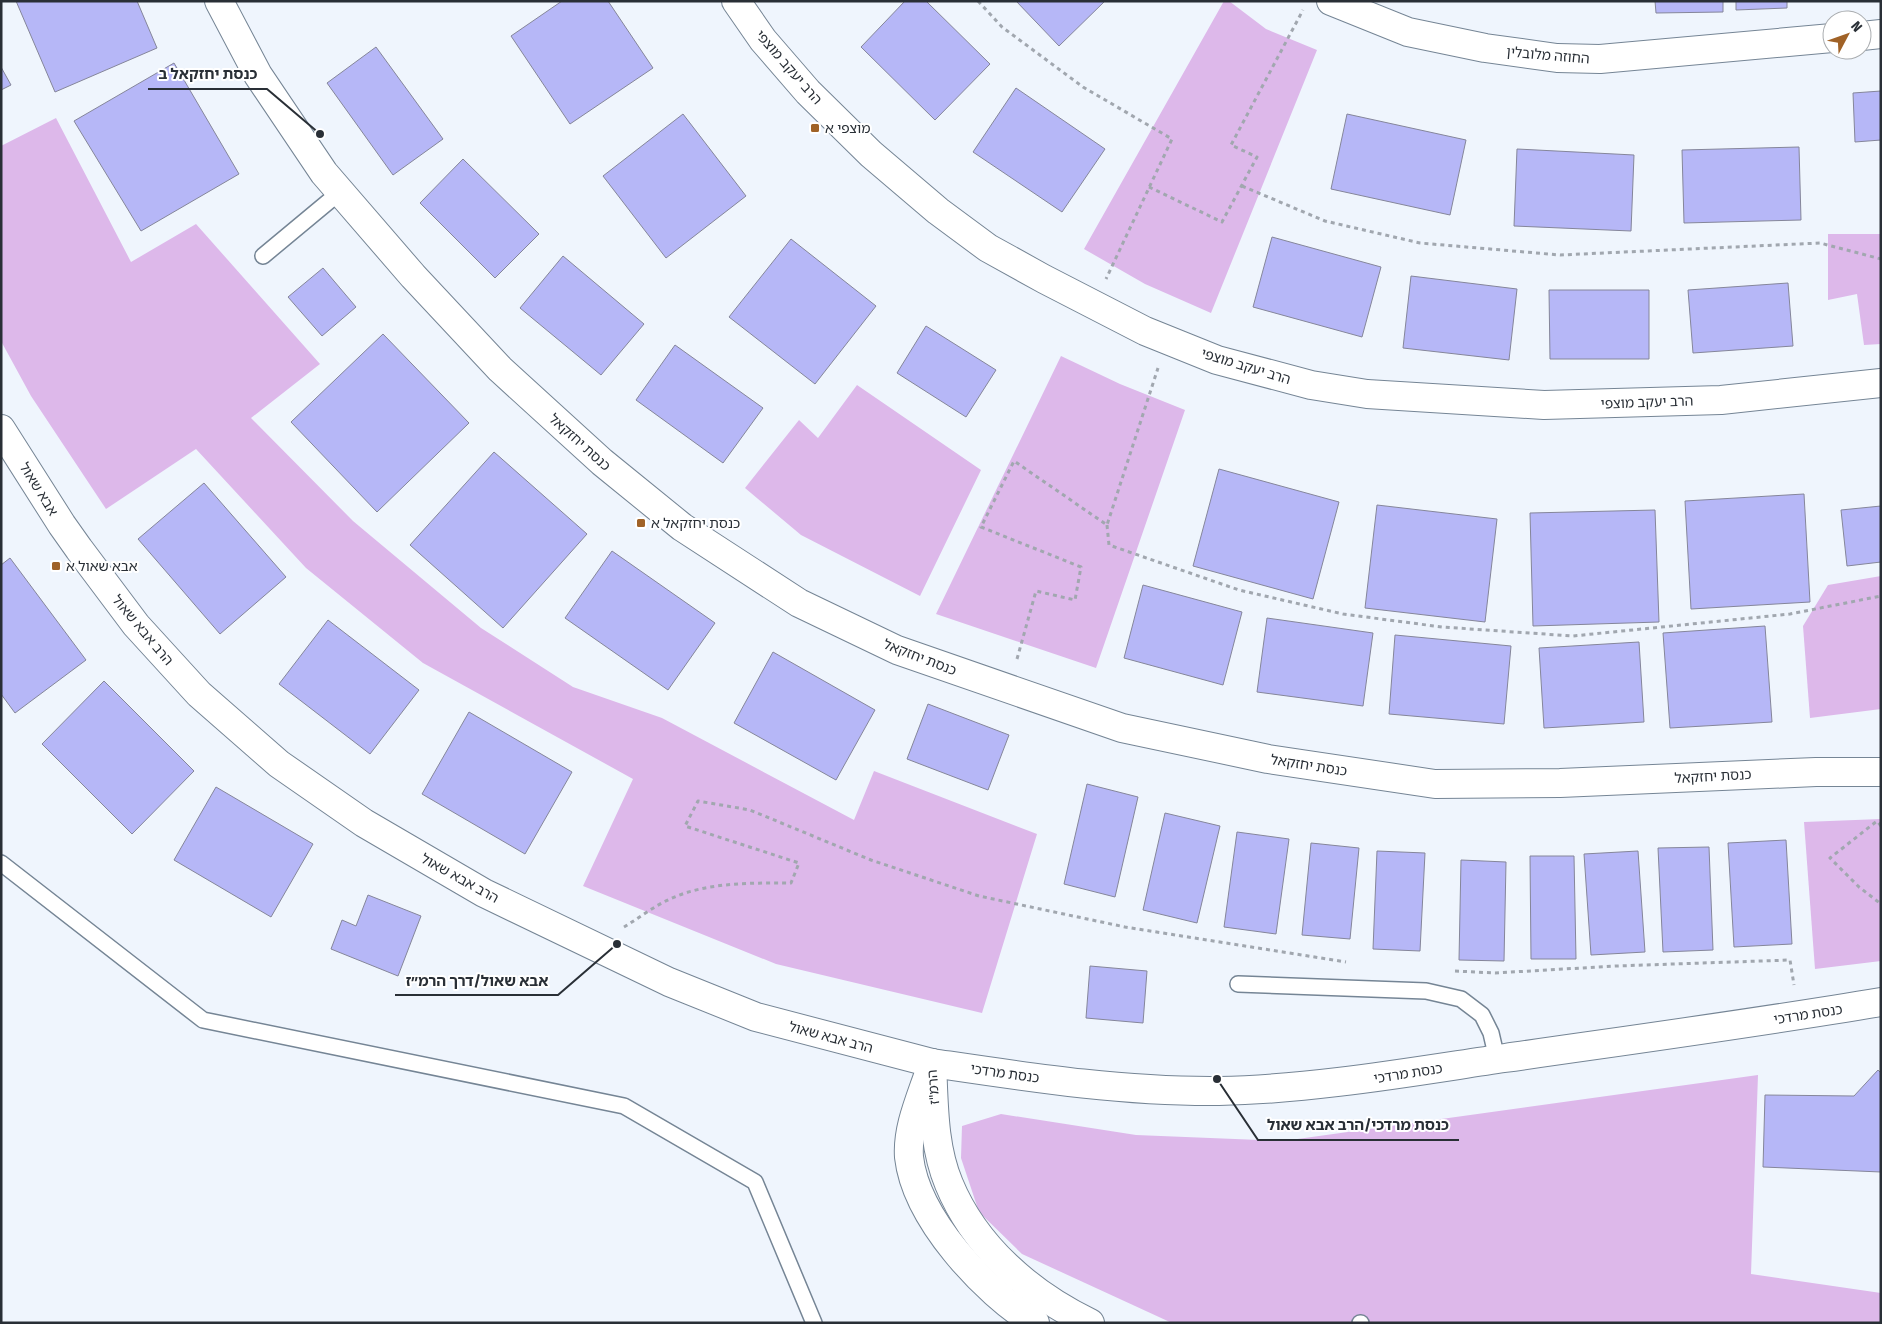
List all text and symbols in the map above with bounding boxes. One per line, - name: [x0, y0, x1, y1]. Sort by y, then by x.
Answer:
- north arrow: [1822, 10, 1872, 60]
- text: N: [1847, 18, 1866, 36]
- street label: הרב יעקב מוצפי: [752, 27, 825, 108]
- street label: החוזה מלובלין: [1506, 43, 1590, 68]
- callout: כנסת יחזקאל ב: [148, 59, 267, 89]
- text: כנסת יחזקאל ב: [158, 65, 258, 83]
- place label: מוצפי א: [825, 120, 871, 137]
- marker: מוצפי א: [809, 122, 821, 134]
- street label: הרב יעקב מוצפי: [1199, 345, 1293, 388]
- street label: הרב יעקב מוצפי: [1600, 392, 1694, 413]
- street label: כנסת יחזקאל: [545, 410, 614, 475]
- street label: אבא שאול: [16, 459, 62, 519]
- place label: כנסת יחזקאל א: [651, 515, 740, 532]
- marker: כנסת יחזקאל א: [635, 517, 647, 529]
- place label: אבא שאול א: [66, 558, 138, 575]
- marker: אבא שאול א: [50, 560, 62, 572]
- street label: הרב אבא שאול: [108, 592, 177, 669]
- street label: כנסת יחזקאל: [881, 636, 959, 679]
- street label: כנסת יחזקאל: [1269, 751, 1348, 780]
- street label: כנסת יחזקאל: [1674, 766, 1752, 787]
- street label: הרב אבא שאול: [418, 850, 502, 907]
- callout: אבא שאול/דרך הרמ״ז: [395, 965, 558, 995]
- text: אבא שאול/דרך הרמ״ז: [406, 972, 548, 990]
- street label: כנסת מרדכי: [1772, 1001, 1844, 1028]
- street label: הרב אבא שאול: [787, 1018, 875, 1057]
- street label: כנסת מרדכי: [969, 1060, 1040, 1087]
- street label: כנסת מרדכי: [1372, 1060, 1444, 1087]
- street label: הרמ"ז: [924, 1069, 943, 1105]
- callout: כנסת מרדכי/הרב אבא שאול: [1258, 1110, 1459, 1140]
- text: כנסת מרדכי/הרב אבא שאול: [1267, 1116, 1449, 1134]

